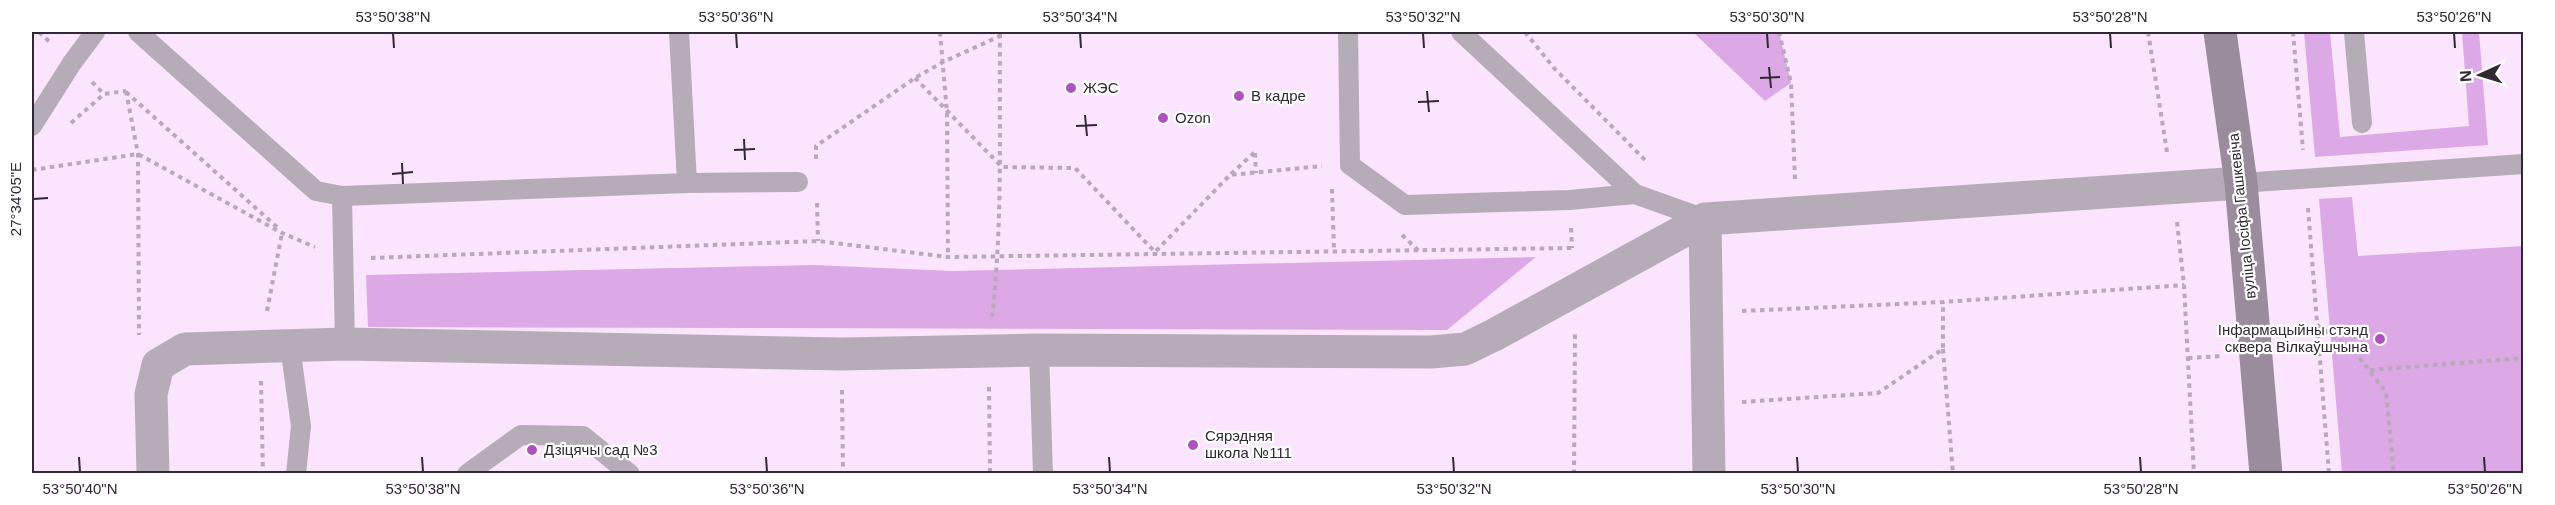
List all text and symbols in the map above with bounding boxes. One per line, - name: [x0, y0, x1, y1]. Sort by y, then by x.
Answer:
- text: 53°50'38"N: [355, 8, 431, 25]
- text: 53°50'36"N: [698, 8, 774, 25]
- text: 53°50'34"N: [1042, 8, 1118, 25]
- text: 53°50'32"N: [1385, 8, 1461, 25]
- text: 53°50'30"N: [1729, 8, 1805, 25]
- text: 53°50'28"N: [2072, 8, 2148, 25]
- text: 53°50'26"N: [2416, 8, 2492, 25]
- north arrow: [2450, 45, 2510, 105]
- text: N: [2457, 70, 2474, 82]
- place label: ЖЭС: [1083, 79, 1119, 96]
- marker: ЖЭС: [1064, 81, 1078, 95]
- place label: В кадре: [1251, 87, 1306, 104]
- marker: В кадре: [1232, 89, 1246, 103]
- place label: Ozon: [1175, 109, 1211, 126]
- marker: Ozon: [1156, 111, 1170, 125]
- street label: вуліца Іосіфа Гашкевіча: [2224, 132, 2259, 300]
- text: 27°34'05"E: [7, 162, 24, 236]
- place label: Інфармацыйны стэнд сквера Вілкаўшчына: [2218, 321, 2369, 355]
- marker: Інфармацыйны стэнд сквера Вілкаўшчына: [2373, 332, 2387, 346]
- place label: Сярэдняя школа №111: [1205, 427, 1292, 461]
- marker: Сярэдняя школа №111: [1186, 438, 1200, 452]
- place label: Дзіцячы сад №3: [544, 441, 658, 458]
- marker: Дзіцячы сад №3: [525, 443, 539, 457]
- text: 53°50'40"N: [42, 480, 118, 497]
- text: 53°50'38"N: [385, 480, 461, 497]
- text: 53°50'36"N: [729, 480, 805, 497]
- text: 53°50'34"N: [1072, 480, 1148, 497]
- text: 53°50'32"N: [1416, 480, 1492, 497]
- text: 53°50'30"N: [1760, 480, 1836, 497]
- text: 53°50'28"N: [2103, 480, 2179, 497]
- text: 53°50'26"N: [2447, 480, 2523, 497]

